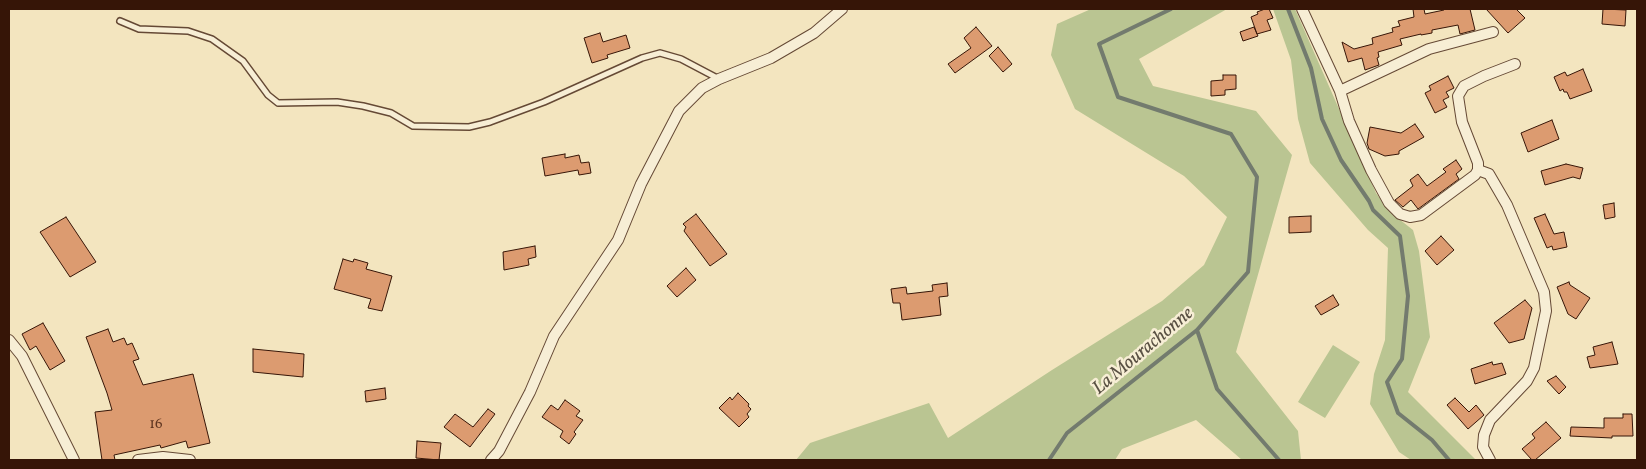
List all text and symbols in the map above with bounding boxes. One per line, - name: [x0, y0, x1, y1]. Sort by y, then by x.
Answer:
- water label: La Mourachonne: [1089, 303, 1199, 401]
- house number: 16: [149, 416, 163, 434]

